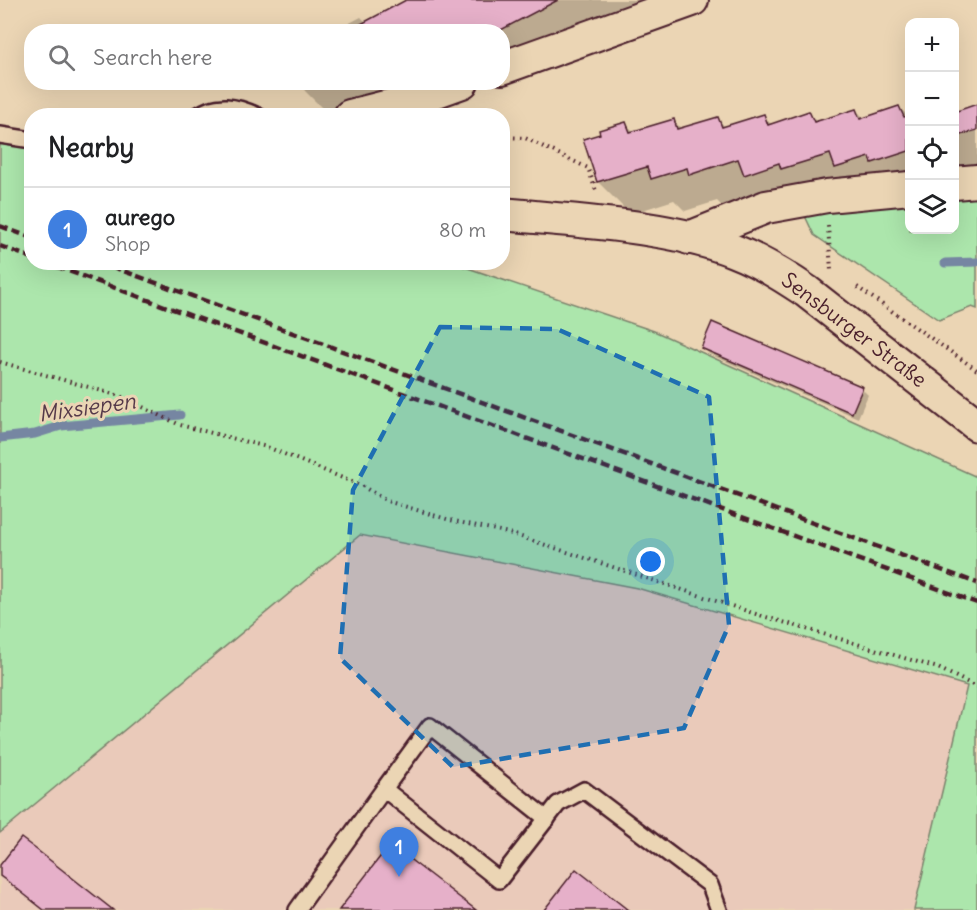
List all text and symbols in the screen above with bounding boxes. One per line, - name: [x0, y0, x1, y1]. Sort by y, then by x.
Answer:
- map controls: [905, 18, 959, 234]
- button: +: [905, 18, 959, 72]
- search box: [24, 24, 510, 90]
- icon: search: [45, 41, 78, 74]
- text: Search here: [93, 43, 212, 71]
- button: −: [905, 72, 959, 126]
- button: locate: [905, 126, 959, 180]
- text: Nearby: [48, 131, 134, 164]
- button: layers: [905, 180, 959, 234]
- text: aurego: [105, 203, 175, 231]
- text: 1: [64, 217, 71, 242]
- text: 80 m: [439, 217, 486, 242]
- text: Shop: [105, 231, 150, 256]
- street label: Sensburger Straße: [776, 266, 932, 393]
- water label: Mixsiepen: [37, 386, 138, 428]
- your location: [636, 547, 665, 576]
- pin: 1: [380, 828, 418, 877]

